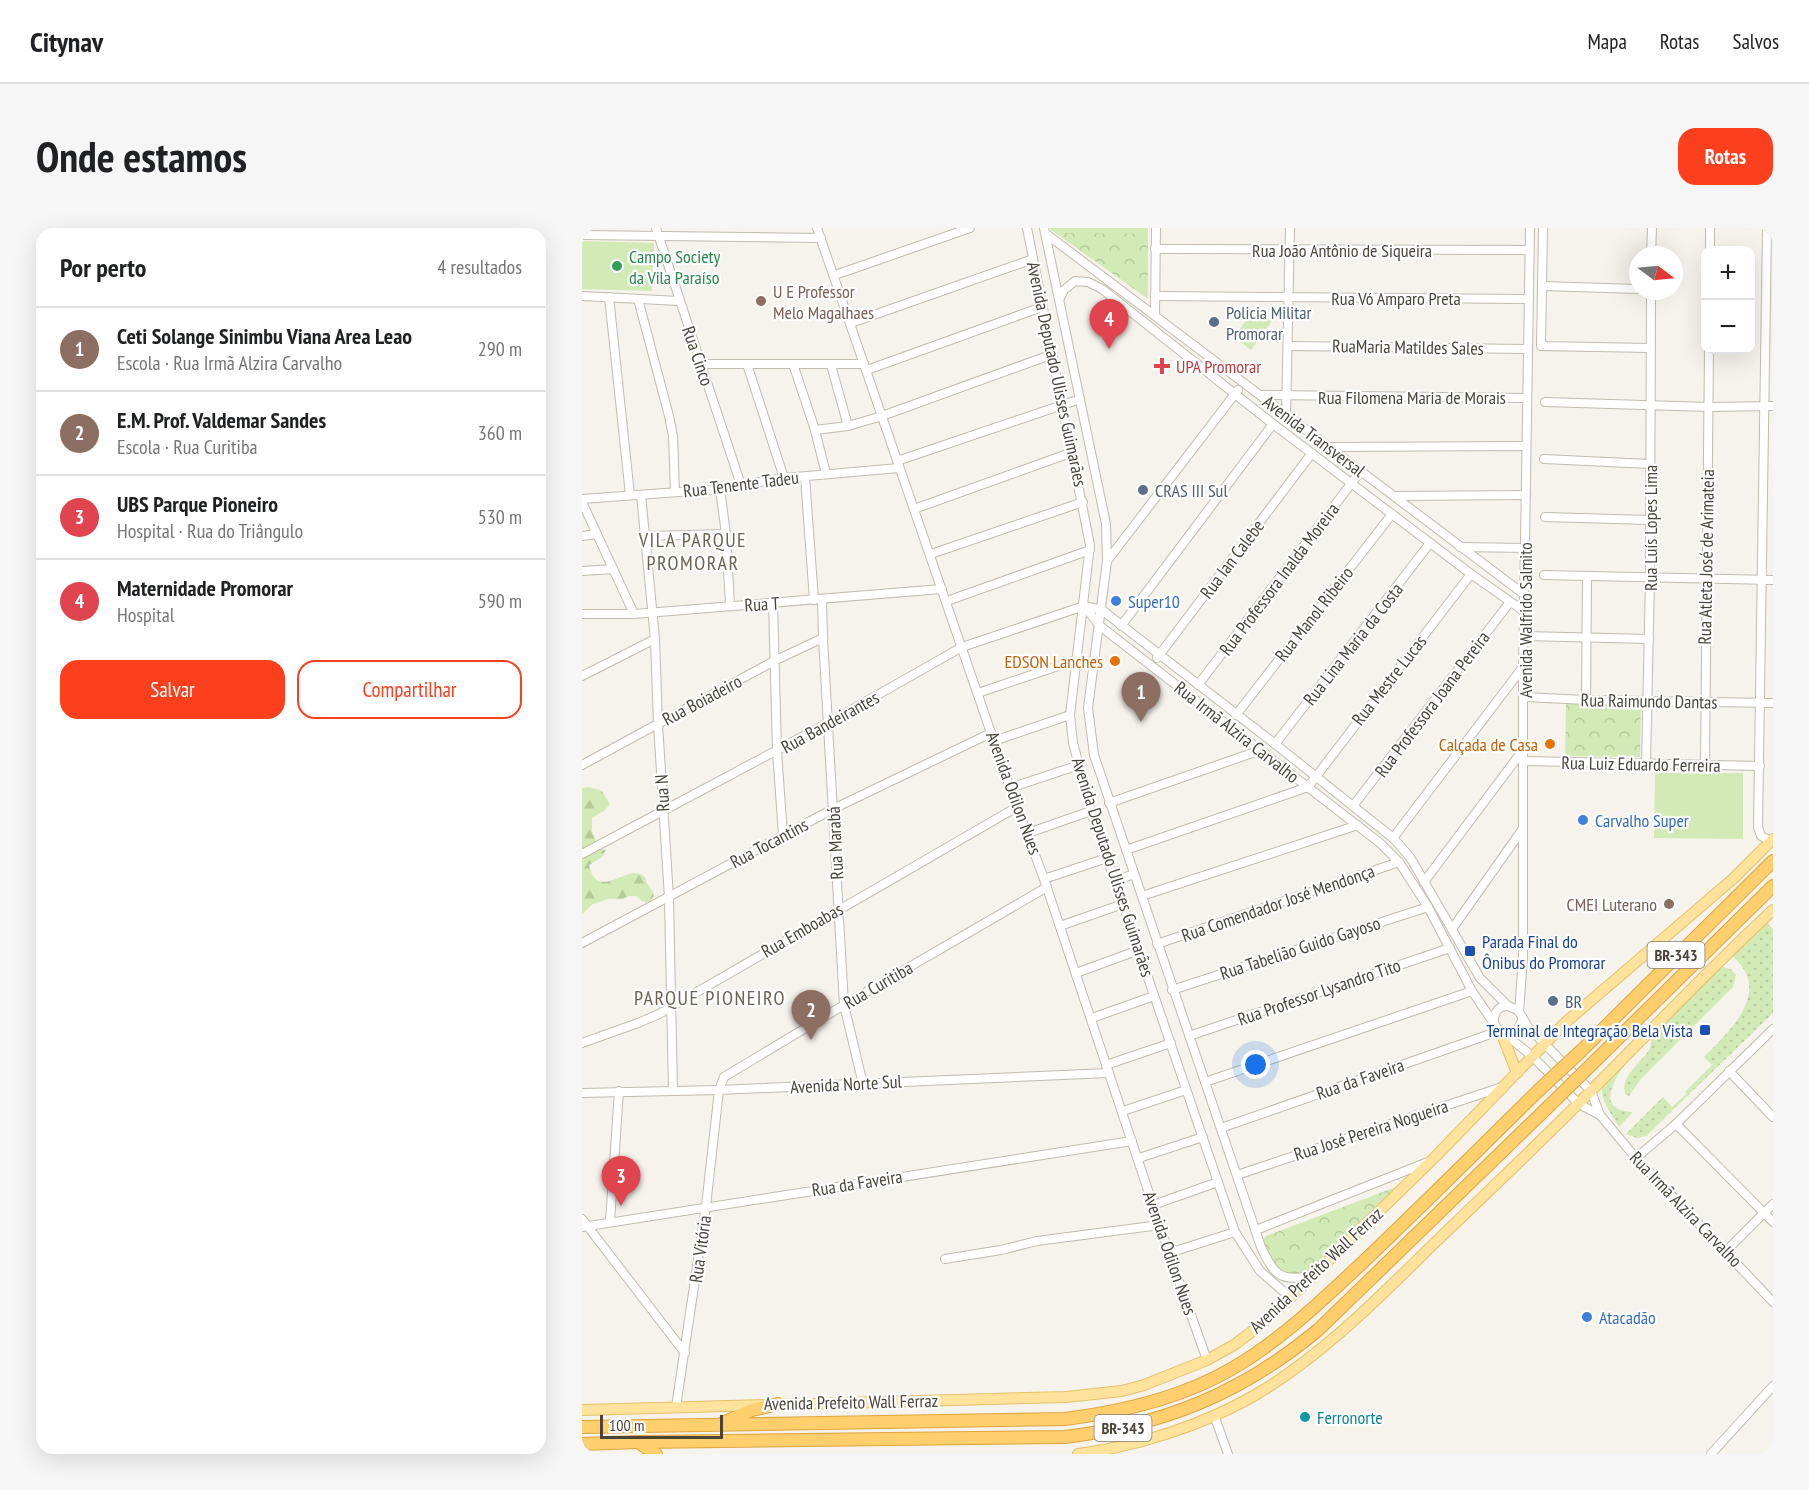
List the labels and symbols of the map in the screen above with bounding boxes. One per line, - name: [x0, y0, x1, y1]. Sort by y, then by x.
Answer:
- street label: Rua João Antônio de Siqueira: [1252, 239, 1432, 262]
- place label: Campo Society da Vila Paraíso: [629, 245, 720, 289]
- north arrow: [1629, 246, 1683, 300]
- marker: Campo Society da Vila Paraíso: [610, 259, 624, 273]
- street label: Avenida Deputado Ulisses Guimarães: [1022, 260, 1092, 488]
- place label: U E Professor Melo Magalhaes: [773, 280, 874, 324]
- street label: Rua Vó Amparo Preta: [1331, 287, 1461, 310]
- marker: U E Professor Melo Magalhaes: [754, 294, 768, 308]
- pin: 4: [1090, 300, 1128, 349]
- place label: Policia Militar Promorar: [1226, 301, 1311, 345]
- marker: Policia Militar Promorar: [1207, 315, 1221, 329]
- street label: Rua Cinco: [677, 323, 719, 389]
- street label: RuaMaria Matildes Sales: [1332, 334, 1484, 360]
- place label: UPA Promorar: [1176, 355, 1261, 378]
- marker: UPA Promorar: [1153, 357, 1171, 375]
- street label: Rua Filomena Maria de Morais: [1318, 386, 1506, 409]
- street label: Avenida Transversal: [1258, 390, 1370, 482]
- street label: Rua Luís Lopes Lima: [1639, 465, 1662, 591]
- street label: Rua Tenente Tadeu: [682, 466, 800, 502]
- street label: Rua Atleta José de Arimateia: [1693, 469, 1719, 645]
- place label: CRAS III Sul: [1155, 479, 1228, 502]
- marker: CRAS III Sul: [1136, 483, 1150, 497]
- street label: Rua Professora Inalda Moreira: [1214, 498, 1344, 660]
- street label: Rua Ian Calebe: [1195, 515, 1269, 603]
- district label: VILA PARQUE PROMORAR: [638, 527, 747, 576]
- street label: Avenida Walfrido Salmito: [1514, 542, 1537, 698]
- street label: Rua Manol Ribeiro: [1270, 562, 1358, 666]
- street label: Rua Lina Maria da Costa: [1298, 578, 1408, 710]
- place label: Super10: [1128, 590, 1180, 613]
- street label: Rua T: [744, 592, 780, 616]
- marker: Super10: [1109, 594, 1123, 608]
- street label: Rua Professora Joana Pereira: [1370, 626, 1494, 782]
- street label: Rua Mestre Lucas: [1347, 630, 1431, 730]
- place label: EDSON Lanches: [1005, 650, 1103, 673]
- marker: EDSON Lanches: [1108, 654, 1122, 668]
- street label: Rua Boiadeiro: [658, 669, 746, 730]
- pin: 1: [1122, 672, 1160, 722]
- street label: Rua Irmã Alzira Carvalho: [1170, 676, 1304, 788]
- street label: Rua Bandeirantes: [777, 686, 883, 758]
- street label: Rua Raimundo Dantas: [1580, 688, 1718, 714]
- street label: Avenida Odilon Nues: [981, 728, 1047, 858]
- place label: Calçada de Casa: [1439, 733, 1538, 756]
- marker: Calçada de Casa: [1543, 737, 1557, 751]
- street label: Rua Luiz Eduardo Ferreira: [1561, 751, 1721, 777]
- street label: Avenida Deputado Ulisses Guimarães: [1067, 754, 1159, 980]
- street label: Rua N: [650, 774, 674, 812]
- street label: Rua Marabá: [822, 806, 848, 880]
- place label: Carvalho Super: [1595, 809, 1689, 832]
- street label: Rua Tocantins: [726, 813, 812, 873]
- marker: Carvalho Super: [1576, 813, 1590, 827]
- street label: Rua Comendador José Mendonça: [1178, 859, 1378, 947]
- place label: CMEI Luterano: [1566, 893, 1657, 916]
- street label: Rua Emboabas: [757, 897, 847, 963]
- marker: CMEI Luterano: [1662, 897, 1676, 911]
- street label: Rua Tabelião Guido Gayoso: [1217, 911, 1383, 985]
- place label: Parada Final do Ônibus do Promorar: [1482, 930, 1606, 974]
- road number: BR-343: [1648, 942, 1704, 968]
- marker: Parada Final do Ônibus do Promorar: [1463, 944, 1477, 958]
- street label: Rua Professor Lysandro Tito: [1235, 953, 1404, 1031]
- street label: Rua Curitiba: [839, 956, 917, 1014]
- district label: PARQUE PIONEIRO: [634, 985, 786, 1011]
- pin: 2: [792, 990, 830, 1040]
- place label: BR: [1565, 990, 1582, 1013]
- marker: BR: [1546, 994, 1560, 1008]
- place label: Terminal de Integração Bela Vista: [1486, 1019, 1693, 1042]
- marker: Terminal de Integração Bela Vista: [1698, 1023, 1712, 1037]
- your location: [1241, 1050, 1270, 1079]
- street label: Rua da Faveira: [1313, 1053, 1407, 1105]
- street label: Avenida Norte Sul: [790, 1070, 903, 1098]
- street label: Rua José Pereira Nogueira: [1291, 1094, 1451, 1166]
- street label: Rua Irmã Alzira Carvalho: [1625, 1146, 1747, 1272]
- pin: 3: [602, 1156, 640, 1206]
- street label: Rua da Faveira: [810, 1164, 904, 1202]
- street label: Avenida Odilon Nues: [1138, 1188, 1202, 1318]
- street label: Avenida Prefeito Wall Ferraz: [1244, 1202, 1388, 1338]
- street label: Rua Vitória: [684, 1214, 716, 1284]
- place label: Atacadão: [1599, 1306, 1656, 1329]
- marker: Atacadão: [1580, 1310, 1594, 1324]
- street label: Avenida Prefeito Wall Ferraz: [764, 1389, 938, 1415]
- place label: Ferronorte: [1317, 1406, 1383, 1429]
- marker: Ferronorte: [1298, 1410, 1312, 1424]
- scale bar: [600, 1412, 723, 1440]
- road number: BR-343: [1094, 1415, 1152, 1441]

